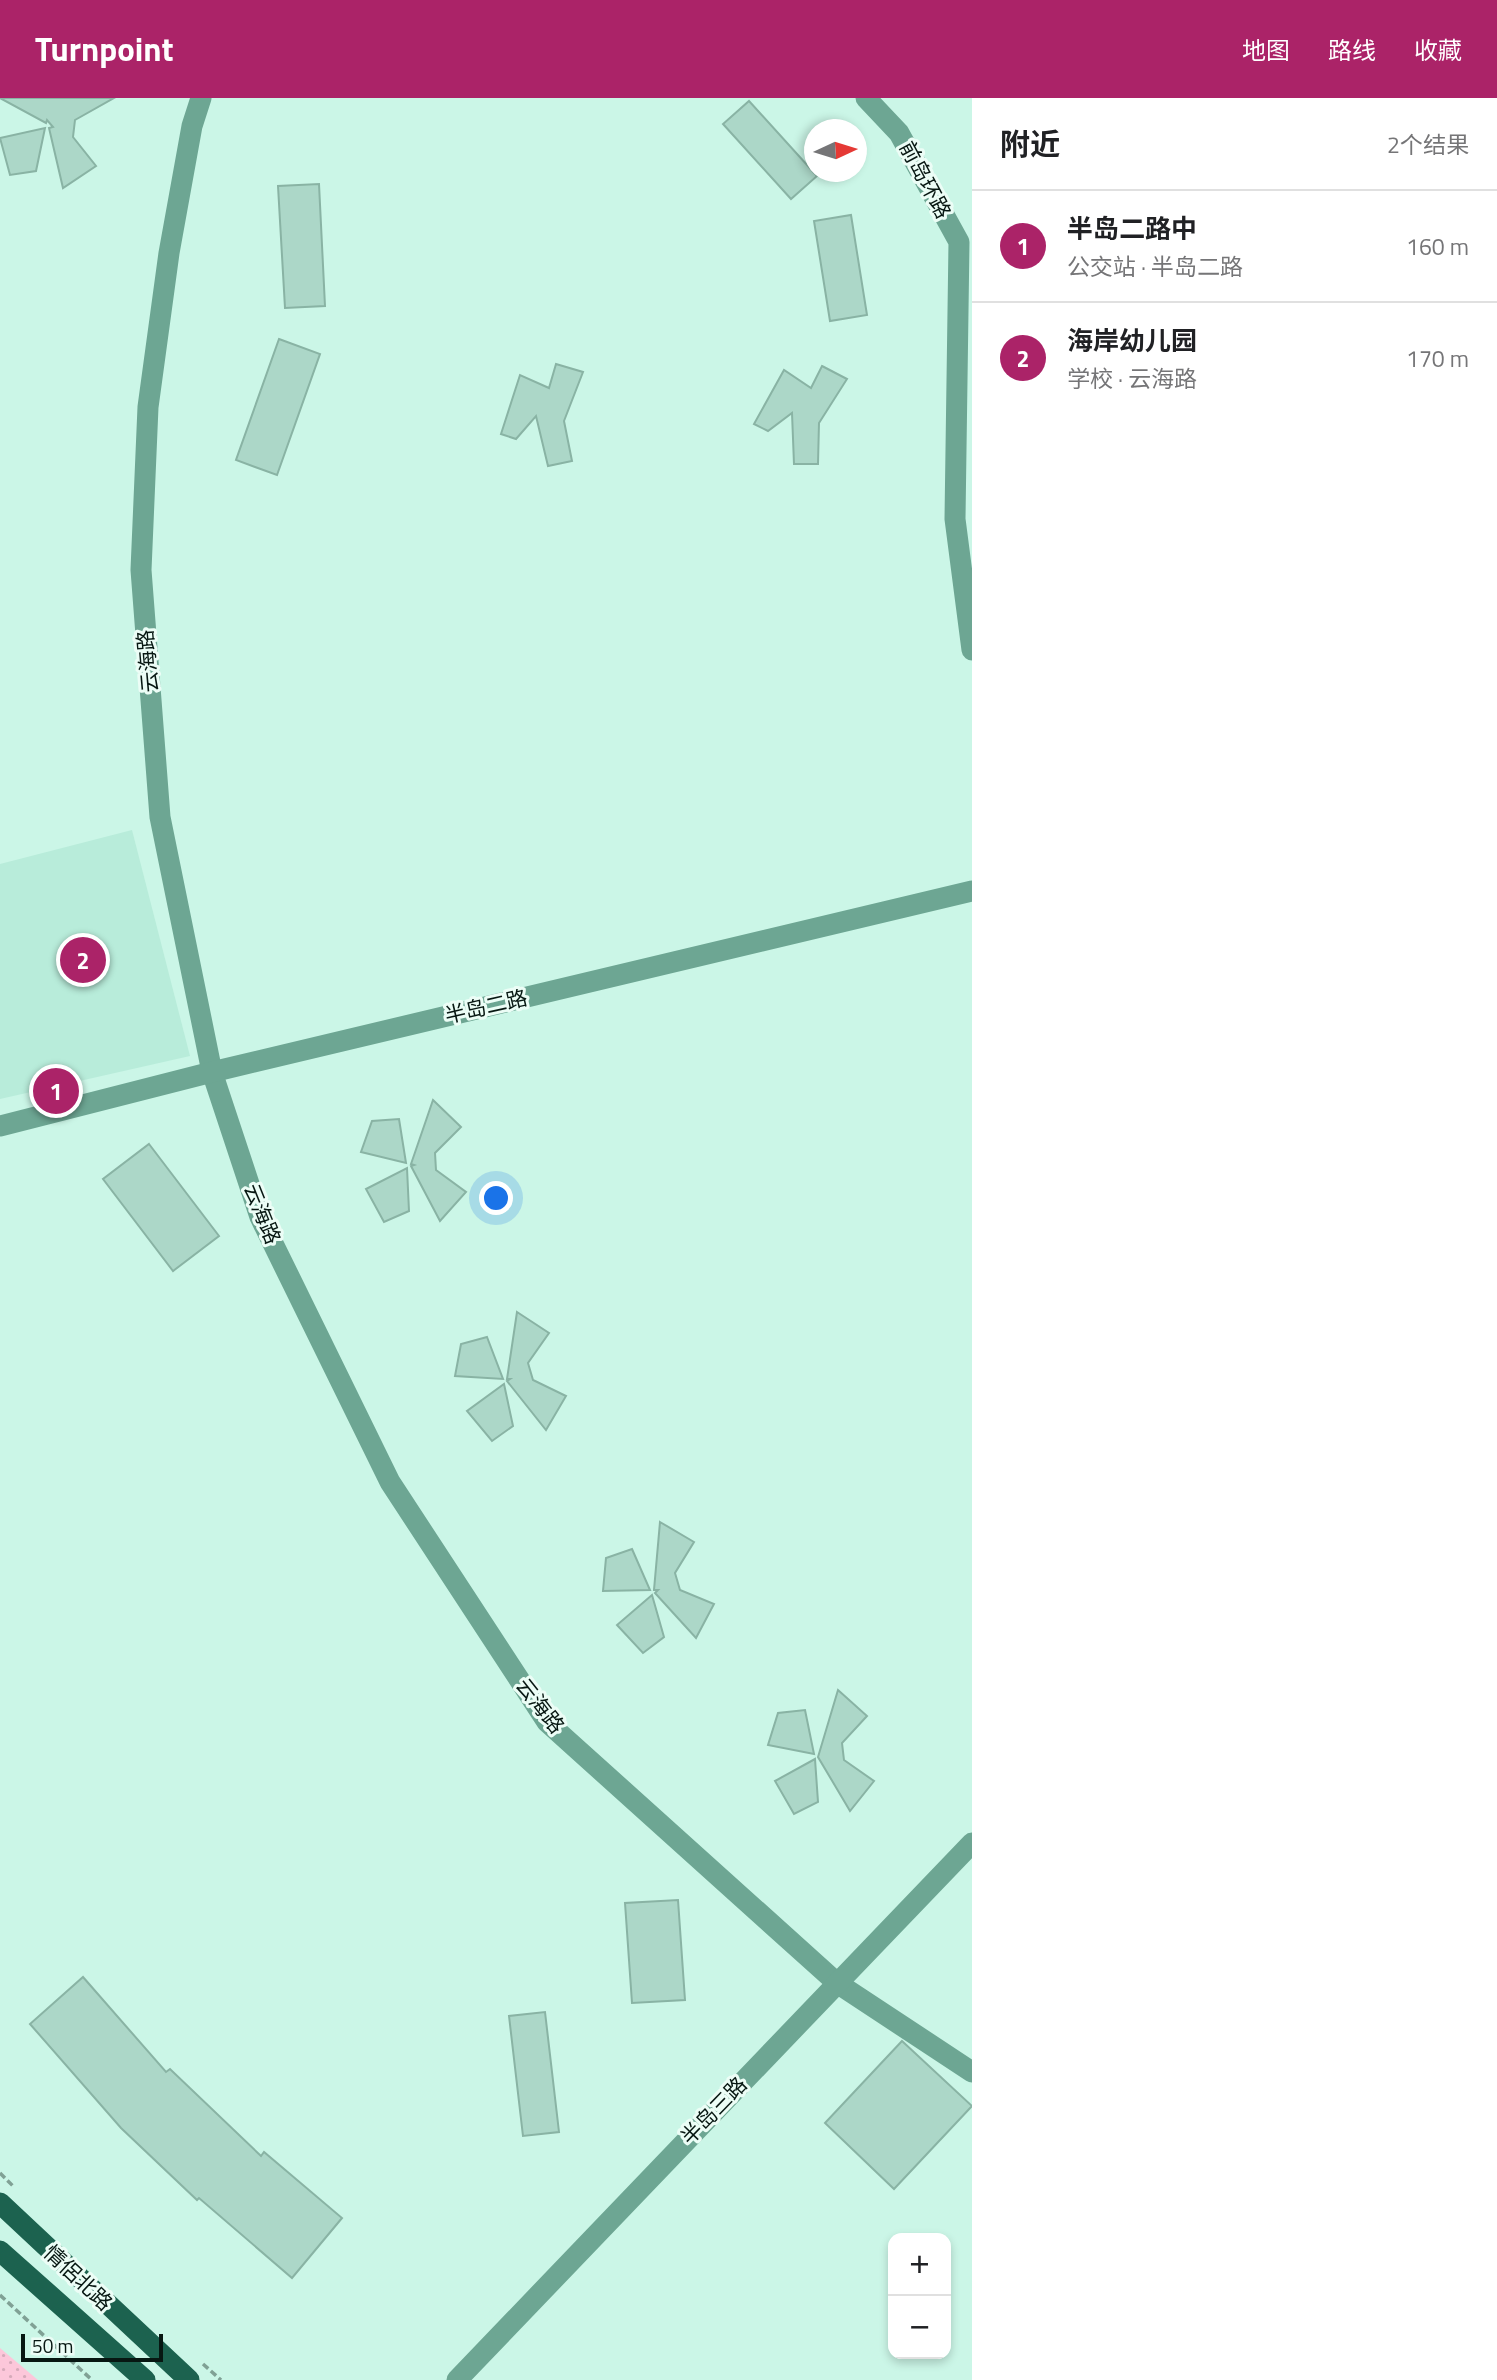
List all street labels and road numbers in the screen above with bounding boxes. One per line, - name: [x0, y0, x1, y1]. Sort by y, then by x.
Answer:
- street label: 前岛环路: [892, 135, 960, 224]
- street label: 云海路: [128, 628, 166, 694]
- street label: 半岛二路: [441, 981, 530, 1031]
- street label: 云海路: [236, 1178, 290, 1249]
- street label: 云海路: [509, 1671, 573, 1740]
- street label: 半岛三路: [673, 2069, 754, 2152]
- street label: 情侶北路: [37, 2237, 120, 2318]

